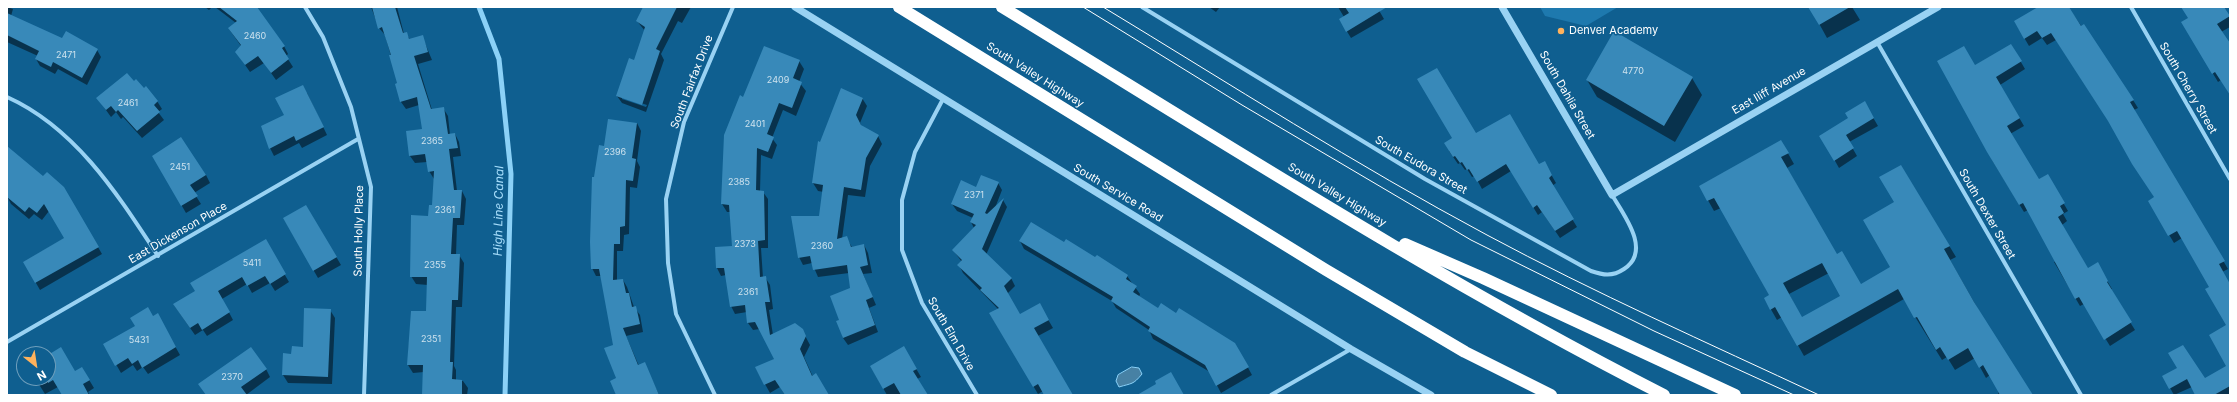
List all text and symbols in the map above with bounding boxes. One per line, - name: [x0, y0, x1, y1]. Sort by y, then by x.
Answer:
- place label: Denver Academy: [1569, 24, 1658, 38]
- marker: Denver Academy: [1556, 26, 1566, 36]
- house number: 2460: [244, 31, 266, 41]
- street label: South Fairfax Drive: [668, 33, 716, 131]
- street label: South Valley Highway: [984, 40, 1086, 110]
- street label: South Cherry Street: [2156, 40, 2220, 136]
- street label: South Dahlia Street: [1536, 49, 1598, 141]
- house number: 2471: [56, 50, 76, 60]
- street label: East Iliff Avenue: [1730, 65, 1808, 117]
- house number: 4770: [1622, 66, 1644, 76]
- house number: 2409: [767, 75, 789, 85]
- house number: 2461: [118, 98, 138, 108]
- house number: 2401: [745, 119, 765, 129]
- street label: South Eudora Street: [1373, 133, 1469, 197]
- house number: 2365: [421, 136, 443, 146]
- house number: 2396: [604, 147, 626, 157]
- street label: South Valley Highway: [1285, 160, 1389, 230]
- street label: South Service Road: [1071, 161, 1165, 225]
- house number: 2451: [170, 162, 190, 172]
- water label: High Line Canal: [491, 166, 507, 256]
- street label: South Dexter Street: [1956, 167, 2018, 261]
- house number: 2385: [728, 177, 750, 187]
- street label: South Holly Place: [352, 185, 366, 277]
- house number: 2371: [964, 190, 984, 200]
- street label: East Dickenson Place: [126, 199, 230, 267]
- house number: 2361: [435, 205, 455, 215]
- house number: 2373: [734, 239, 756, 249]
- house number: 2360: [811, 241, 833, 251]
- house number: 5411: [243, 258, 261, 268]
- house number: 2355: [424, 260, 446, 270]
- house number: 2361: [738, 287, 758, 297]
- street label: South Elm Drive: [925, 295, 977, 373]
- house number: 2351: [421, 334, 441, 344]
- house number: 5431: [129, 335, 149, 345]
- north arrow: [16, 346, 56, 386]
- text: N: [34, 367, 49, 384]
- house number: 2370: [221, 372, 243, 382]

